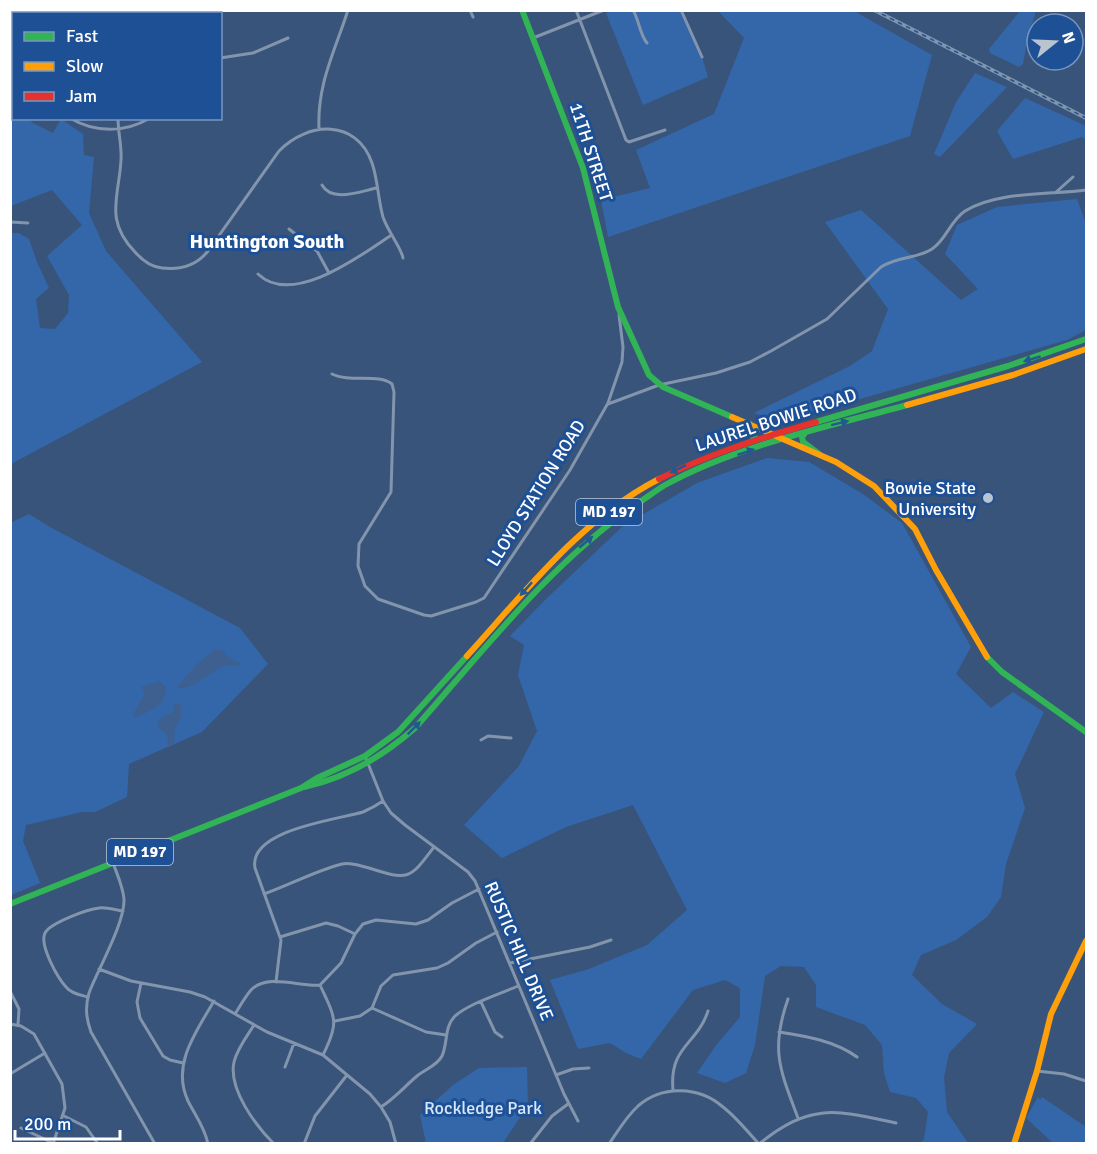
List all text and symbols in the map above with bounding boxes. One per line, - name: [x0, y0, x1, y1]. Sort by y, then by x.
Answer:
- legend: [12, 12, 222, 120]
- north arrow: [1025, 12, 1085, 72]
- text: Fast: [66, 25, 98, 47]
- text: N: [1057, 29, 1080, 46]
- text: Slow: [66, 55, 103, 77]
- text: Jam: [66, 85, 97, 107]
- street label: 11TH STREET: [565, 100, 617, 204]
- district label: Huntington South: [190, 229, 345, 254]
- one-way arrow: [1023, 355, 1041, 364]
- street label: LAUREL BOWIE ROAD: [693, 384, 859, 456]
- street label: LLOYD STATION ROAD: [482, 416, 590, 570]
- one-way arrow: [831, 418, 849, 427]
- one-way arrow: [737, 446, 755, 456]
- one-way arrow: [670, 464, 687, 473]
- place label: Bowie State University: [884, 477, 977, 520]
- marker: Bowie State University: [981, 491, 995, 505]
- road number: MD 197: [576, 499, 642, 525]
- one-way arrow: [578, 536, 593, 549]
- one-way arrow: [520, 581, 533, 596]
- one-way arrow: [407, 721, 421, 735]
- road number: MD 197: [107, 839, 173, 865]
- street label: RUSTIC HILL DRIVE: [480, 878, 558, 1024]
- park label: Rockledge Park: [424, 1097, 542, 1119]
- scale bar: [15, 1103, 120, 1141]
- text: 200 m: [24, 1113, 71, 1135]

